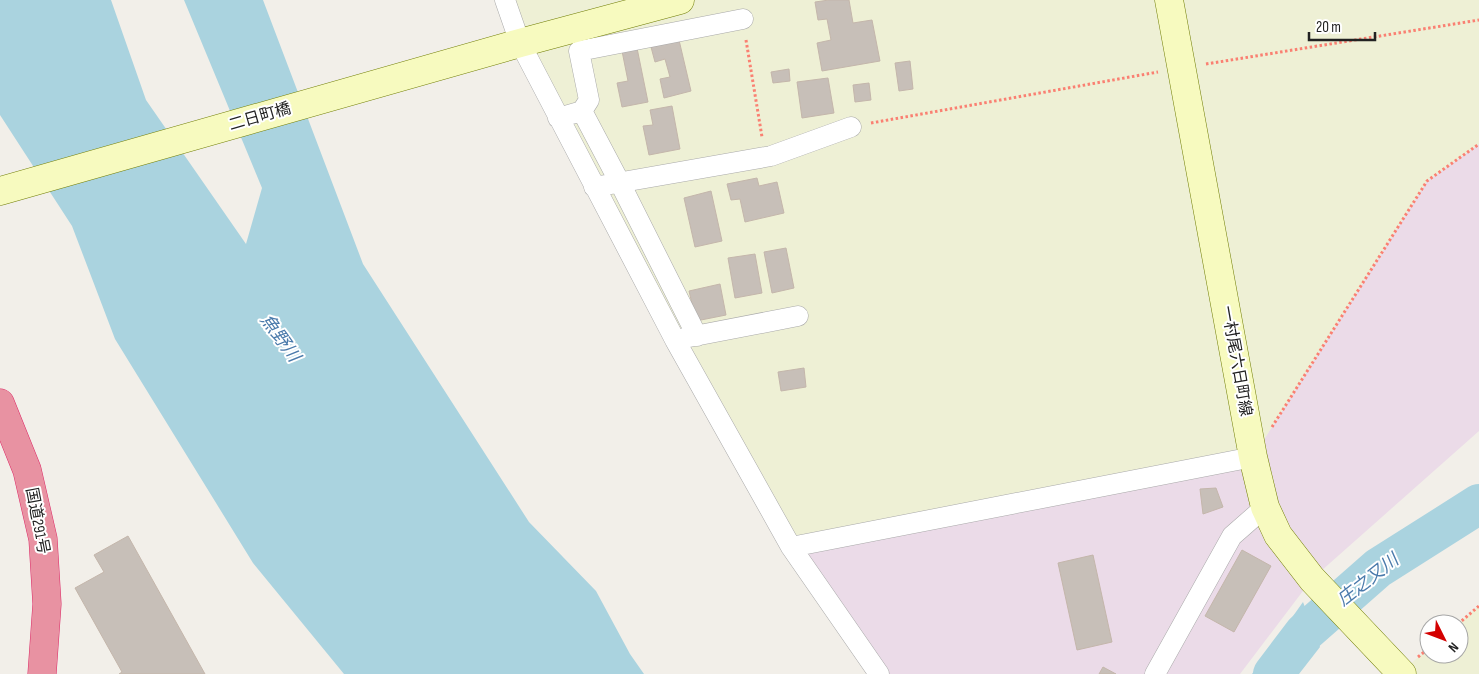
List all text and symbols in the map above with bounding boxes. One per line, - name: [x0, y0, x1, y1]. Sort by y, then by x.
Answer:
- scale bar: [1309, 10, 1375, 42]
- text: 20 m: [1316, 18, 1341, 37]
- street label: 二日町橋: [227, 99, 293, 135]
- street label: 一村尾六日町線: [1217, 304, 1255, 418]
- water label: 魚野川: [256, 310, 306, 368]
- street label: 国道291号: [21, 486, 53, 556]
- water label: 庄之又川: [1333, 548, 1404, 610]
- north arrow: [1419, 614, 1469, 664]
- text: N: [1444, 639, 1462, 656]

